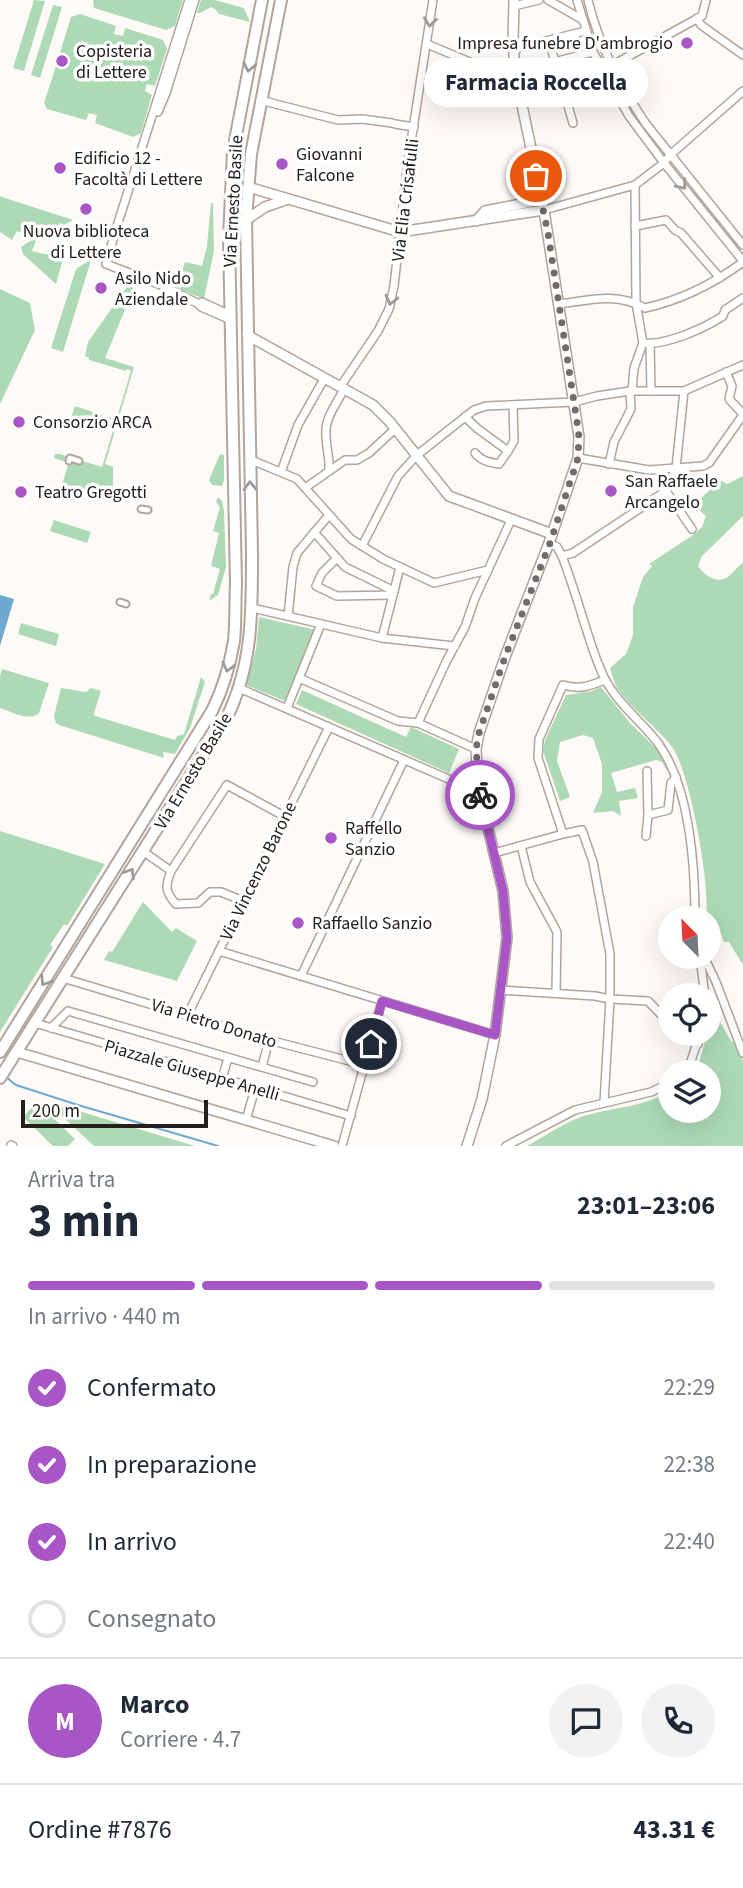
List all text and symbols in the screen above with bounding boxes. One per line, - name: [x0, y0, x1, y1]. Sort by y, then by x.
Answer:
- one-way arrow: [423, 16, 438, 28]
- place label: Impresa funebre D'ambrogio: [457, 31, 673, 56]
- marker: Impresa funebre D'ambrogio: [679, 35, 695, 51]
- place label: Copisteria di Lettere: [76, 39, 152, 85]
- marker: Copisteria di Lettere: [54, 53, 70, 69]
- callout: Farmacia Roccella: [424, 57, 648, 106]
- one-way arrow: [242, 61, 257, 73]
- text: Farmacia Roccella: [445, 66, 627, 99]
- street label: Via Ernesto Basile: [218, 134, 249, 268]
- street label: Via Elia Crisafulli: [386, 137, 425, 263]
- place label: Giovanni Falcone: [296, 142, 362, 188]
- place label: Edificio 12 - Facoltà di Lettere: [74, 146, 203, 192]
- pin: [506, 146, 566, 206]
- marker: Giovanni Falcone: [274, 156, 290, 172]
- icon: bag: [517, 157, 555, 195]
- marker: Edificio 12 - Facoltà di Lettere: [52, 160, 68, 176]
- one-way arrow: [674, 177, 686, 190]
- marker: Nuova biblioteca di Lettere: [78, 201, 94, 217]
- place label: Nuova biblioteca di Lettere: [23, 219, 149, 265]
- place label: Asilo Nido Aziendale: [115, 266, 191, 312]
- marker: Asilo Nido Aziendale: [93, 280, 109, 296]
- one-way arrow: [385, 294, 399, 306]
- place label: Consorzio ARCA: [33, 410, 152, 435]
- marker: Consorzio ARCA: [11, 414, 27, 430]
- place label: San Raffaele Arcangelo: [625, 469, 718, 515]
- place label: Teatro Gregotti: [35, 480, 147, 505]
- one-way arrow: [242, 480, 257, 491]
- marker: San Raffaele Arcangelo: [603, 483, 619, 499]
- marker: Teatro Gregotti: [13, 484, 29, 500]
- one-way arrow: [222, 661, 236, 673]
- street label: Via Ernesto Basile: [149, 708, 238, 834]
- courier: [445, 760, 515, 830]
- icon: bike: [461, 776, 499, 814]
- street label: Via Vincenzo Barone: [214, 798, 303, 945]
- place label: Raffello Sanzio: [345, 816, 402, 862]
- marker: Raffello Sanzio: [323, 830, 339, 846]
- one-way arrow: [122, 868, 134, 881]
- north arrow: [658, 906, 721, 970]
- map controls: [658, 906, 721, 1123]
- place label: Raffaello Sanzio: [312, 911, 432, 936]
- marker: Raffaello Sanzio: [290, 915, 306, 931]
- one-way arrow: [40, 973, 53, 986]
- button: locate: [658, 983, 721, 1046]
- street label: Via Pietro Donato: [148, 992, 280, 1054]
- pin: [341, 1014, 401, 1074]
- icon: home: [352, 1025, 390, 1063]
- street label: Piazzale Giuseppe Anelli: [101, 1033, 282, 1107]
- button: layers: [658, 1060, 721, 1123]
- scale bar: [21, 1097, 208, 1129]
- text: 200 m: [32, 1098, 80, 1125]
- text: Arriva tra: [28, 1163, 115, 1196]
- text: 23:01–23:06: [577, 1187, 715, 1224]
- text: 3 min: [28, 1189, 140, 1254]
- text: In arrivo · 440 m: [28, 1300, 180, 1333]
- icon: check: [28, 1369, 66, 1407]
- text: Confermato: [87, 1369, 216, 1406]
- text: 22:29: [664, 1371, 715, 1404]
- icon: check: [28, 1446, 66, 1484]
- text: In preparazione: [87, 1446, 257, 1483]
- text: 22:38: [664, 1448, 715, 1481]
- icon: check: [28, 1523, 66, 1561]
- text: In arrivo: [87, 1523, 177, 1560]
- text: 22:40: [664, 1525, 715, 1558]
- text: Consegnato: [87, 1600, 216, 1637]
- button: chat: [549, 1684, 623, 1758]
- button: phone: [641, 1684, 715, 1758]
- text: Marco: [120, 1686, 189, 1723]
- text: M: [55, 1703, 75, 1740]
- text: Corriere · 4.7: [120, 1723, 241, 1756]
- text: Ordine #7876: [28, 1811, 172, 1848]
- text: 43.31 €: [633, 1811, 715, 1848]

